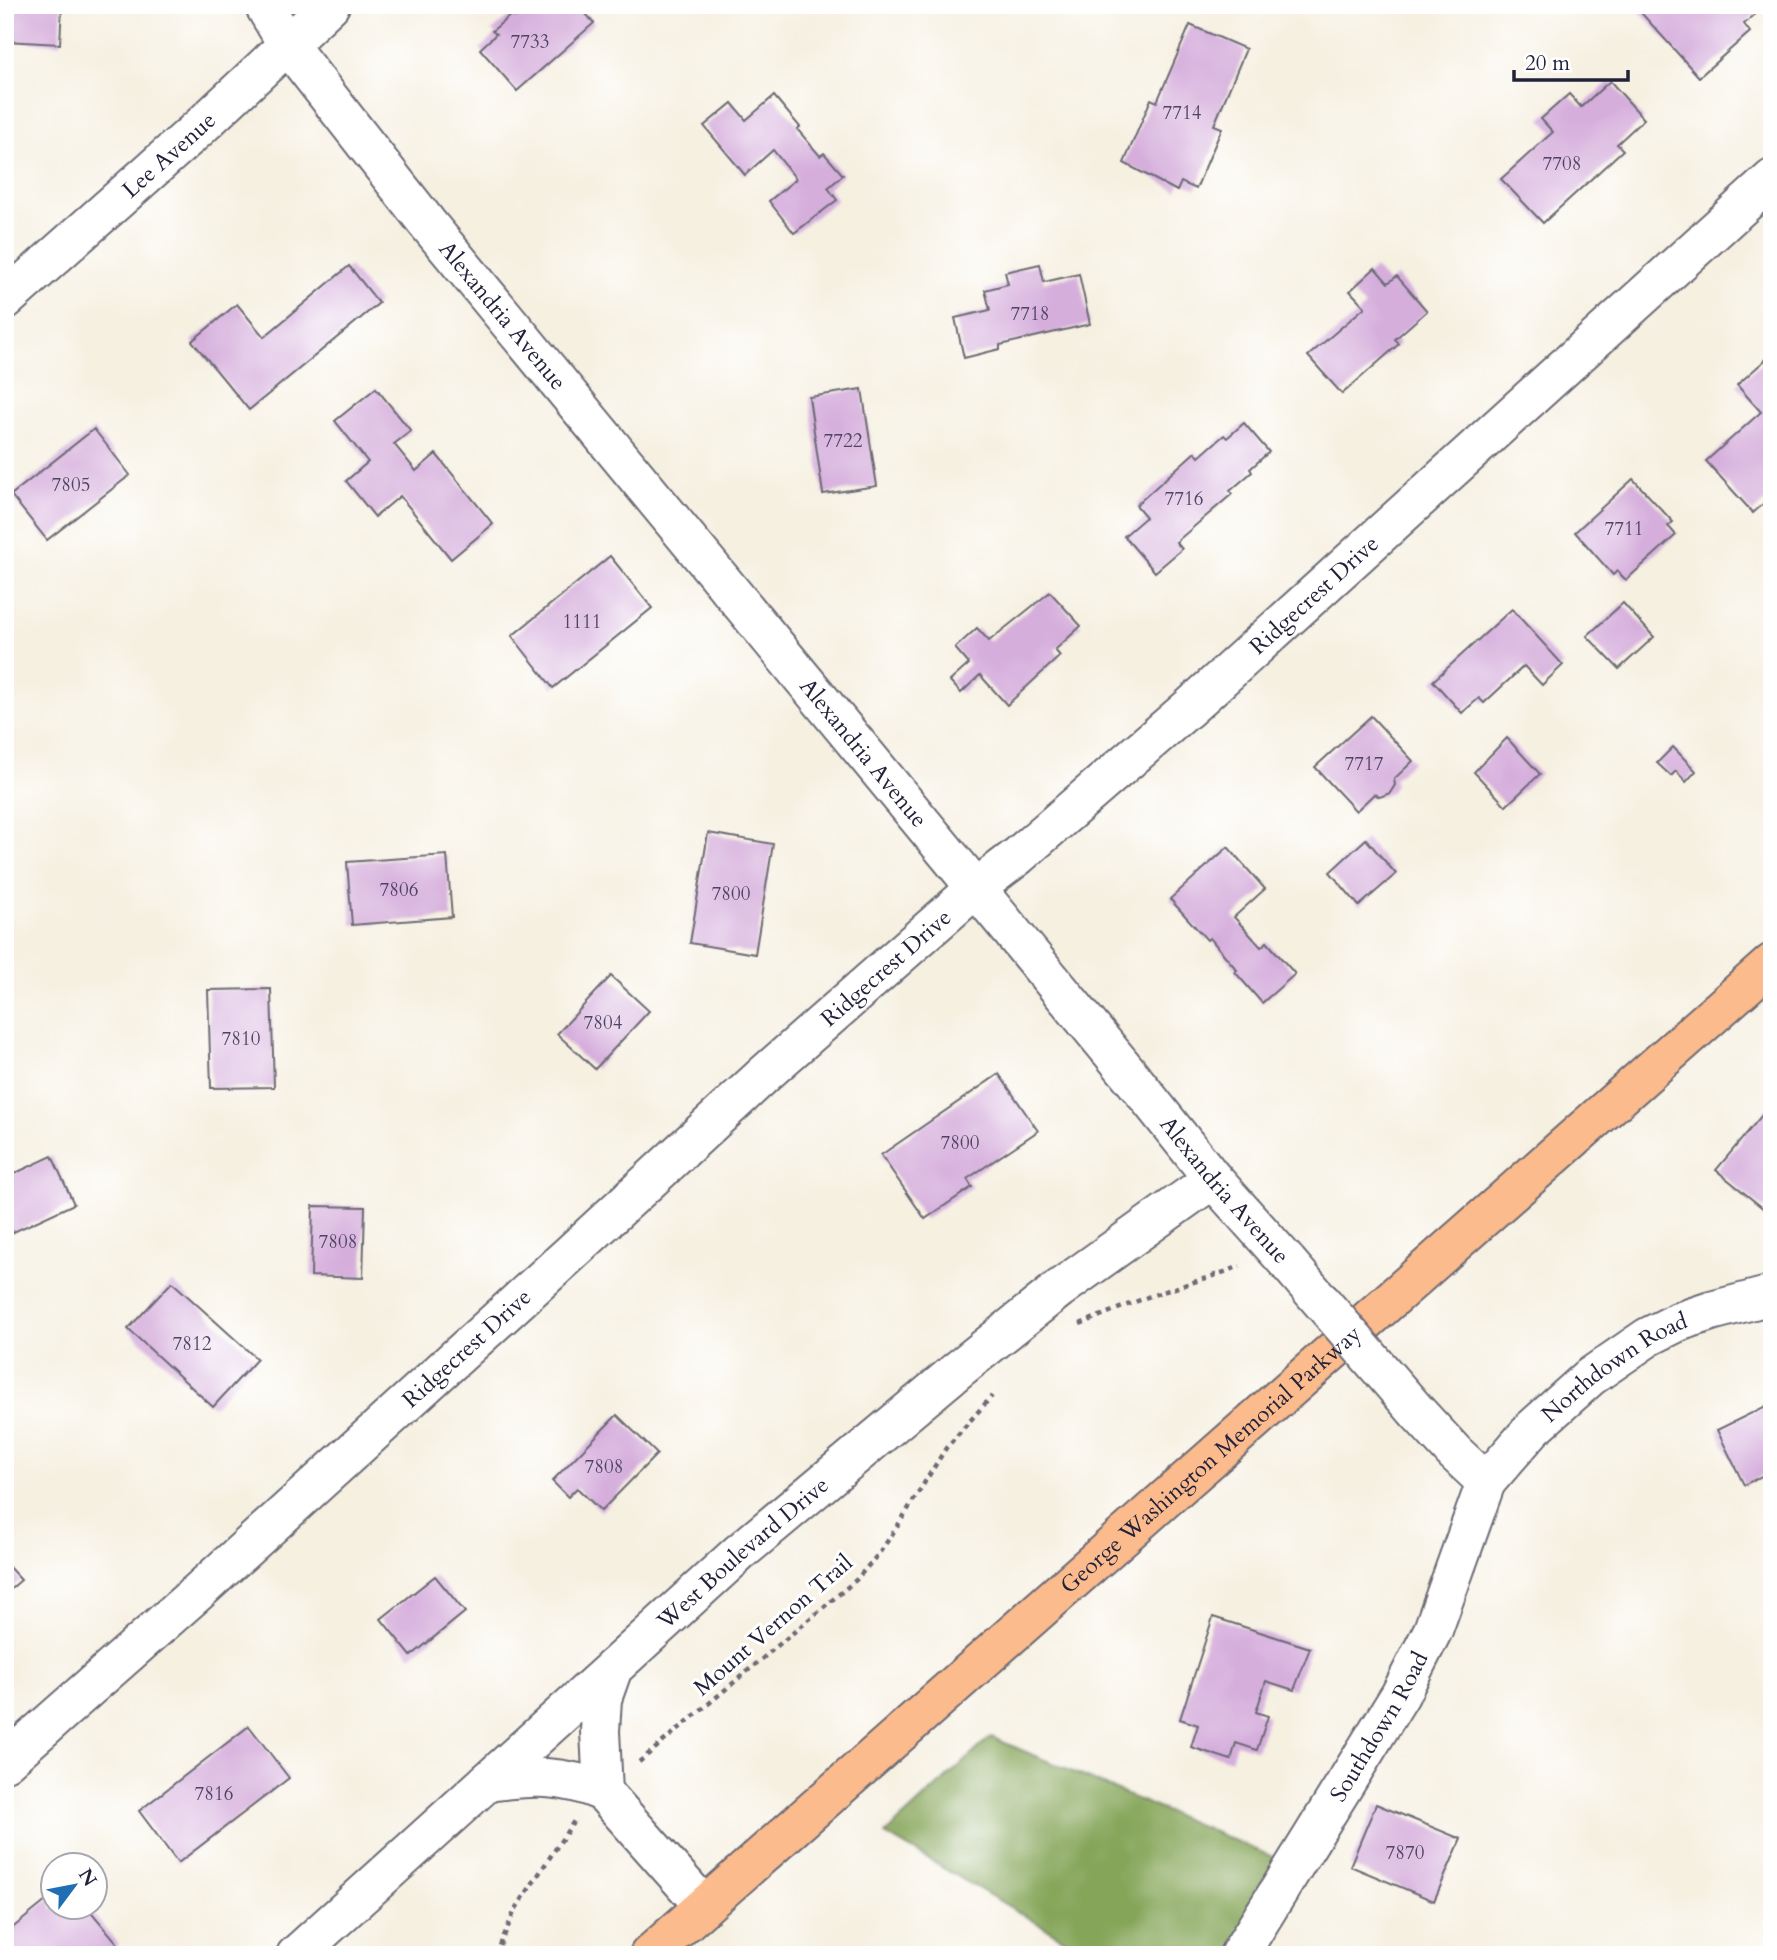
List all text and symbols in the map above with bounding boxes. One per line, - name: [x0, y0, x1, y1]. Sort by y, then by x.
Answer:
- house number: 7733: [511, 29, 549, 55]
- scale bar: [1514, 38, 1628, 82]
- text: 20 m: [1525, 49, 1570, 78]
- house number: 7714: [1163, 100, 1202, 126]
- street label: Lee Avenue: [115, 105, 222, 205]
- house number: 7708: [1543, 151, 1581, 177]
- street label: Alexandria Avenue: [432, 234, 574, 396]
- house number: 7718: [1011, 301, 1049, 327]
- house number: 7722: [824, 428, 863, 454]
- house number: 7805: [52, 472, 90, 498]
- house number: 7716: [1165, 486, 1203, 512]
- house number: 7711: [1605, 516, 1643, 542]
- street label: Ridgecrest Drive: [1243, 528, 1385, 661]
- house number: 1111: [563, 609, 601, 635]
- street label: Alexandria Avenue: [793, 671, 935, 834]
- house number: 7717: [1345, 751, 1384, 777]
- house number: 7806: [380, 877, 418, 903]
- house number: 7800: [712, 881, 751, 907]
- street label: Ridgecrest Drive: [814, 902, 957, 1033]
- house number: 7804: [584, 1010, 623, 1036]
- house number: 7810: [222, 1026, 261, 1052]
- street label: Alexandria Avenue: [1153, 1109, 1297, 1270]
- house number: 7800: [941, 1130, 980, 1156]
- house number: 7808: [319, 1229, 357, 1255]
- street label: Ridgecrest Drive: [395, 1281, 538, 1415]
- street label: Northdown Road: [1534, 1304, 1692, 1429]
- street label: George Washington Memorial Parkway: [1053, 1318, 1367, 1600]
- house number: 7812: [173, 1331, 212, 1357]
- house number: 7808: [585, 1454, 623, 1480]
- street label: West Boulevard Drive: [650, 1469, 835, 1637]
- street label: Mount Vernon Trail: [687, 1547, 859, 1703]
- street label: Southdown Road: [1322, 1645, 1435, 1807]
- house number: 7816: [195, 1781, 233, 1807]
- house number: 7870: [1386, 1840, 1425, 1866]
- north arrow: [38, 1852, 108, 1922]
- text: N: [72, 1864, 103, 1892]

